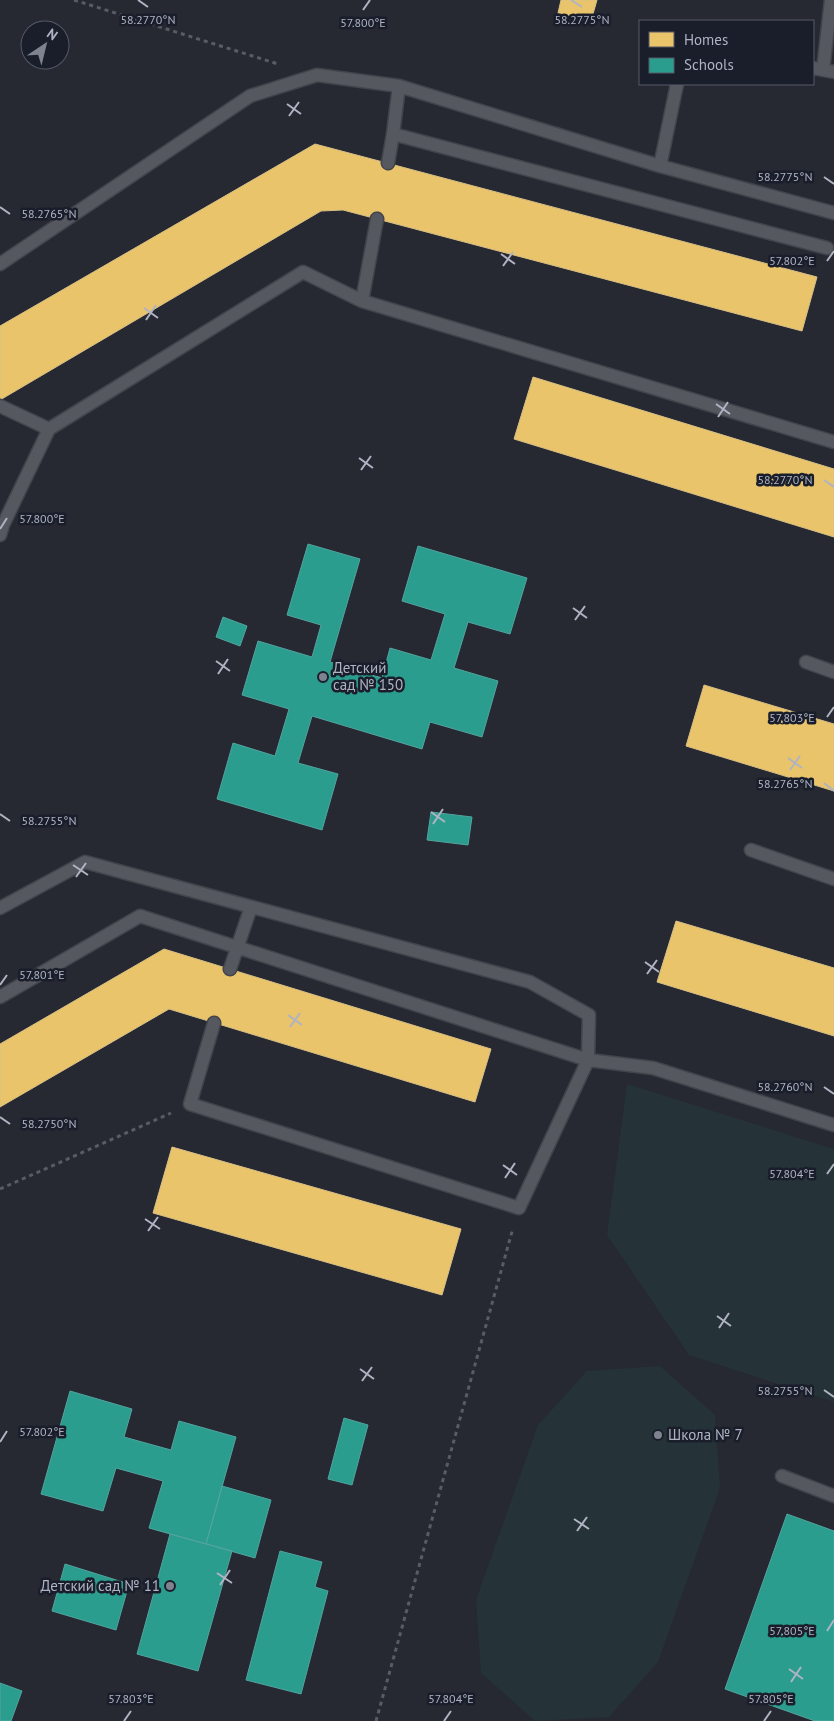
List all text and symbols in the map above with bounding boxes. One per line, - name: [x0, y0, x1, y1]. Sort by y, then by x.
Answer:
- text: 58.2770°N: [121, 12, 175, 27]
- text: 58.2775°N: [555, 12, 609, 27]
- text: 57.800°E: [340, 15, 386, 30]
- north arrow: [20, 20, 70, 70]
- legend: [639, 20, 814, 85]
- text: N: [44, 24, 61, 44]
- text: Homes: [684, 30, 728, 49]
- text: Schools: [684, 55, 734, 74]
- text: 58.2775°N: [758, 169, 812, 184]
- text: 58.2765°N: [22, 206, 76, 221]
- text: 57.802°E: [769, 253, 815, 268]
- text: 58.2770°N: [758, 472, 812, 487]
- text: 57.800°E: [19, 511, 65, 526]
- place label: Детский сад № 150: [333, 658, 403, 694]
- marker: Детский сад № 150: [317, 671, 329, 683]
- text: 57.803°E: [769, 710, 815, 725]
- text: 58.2765°N: [758, 776, 812, 791]
- text: 58.2755°N: [22, 813, 76, 828]
- text: 57.801°E: [19, 967, 65, 982]
- text: 58.2760°N: [758, 1079, 812, 1094]
- text: 58.2750°N: [22, 1116, 76, 1131]
- text: 57.804°E: [769, 1166, 815, 1181]
- text: 58.2755°N: [758, 1383, 812, 1398]
- text: 57.802°E: [19, 1424, 65, 1439]
- place label: Школа № 7: [668, 1425, 743, 1444]
- marker: Школа № 7: [652, 1429, 664, 1441]
- place label: Детский сад № 11: [41, 1576, 160, 1595]
- marker: Детский сад № 11: [164, 1580, 176, 1592]
- text: 57.805°E: [769, 1623, 815, 1638]
- text: 57.803°E: [108, 1691, 154, 1706]
- text: 57.804°E: [428, 1691, 474, 1706]
- text: 57.805°E: [748, 1691, 794, 1706]

